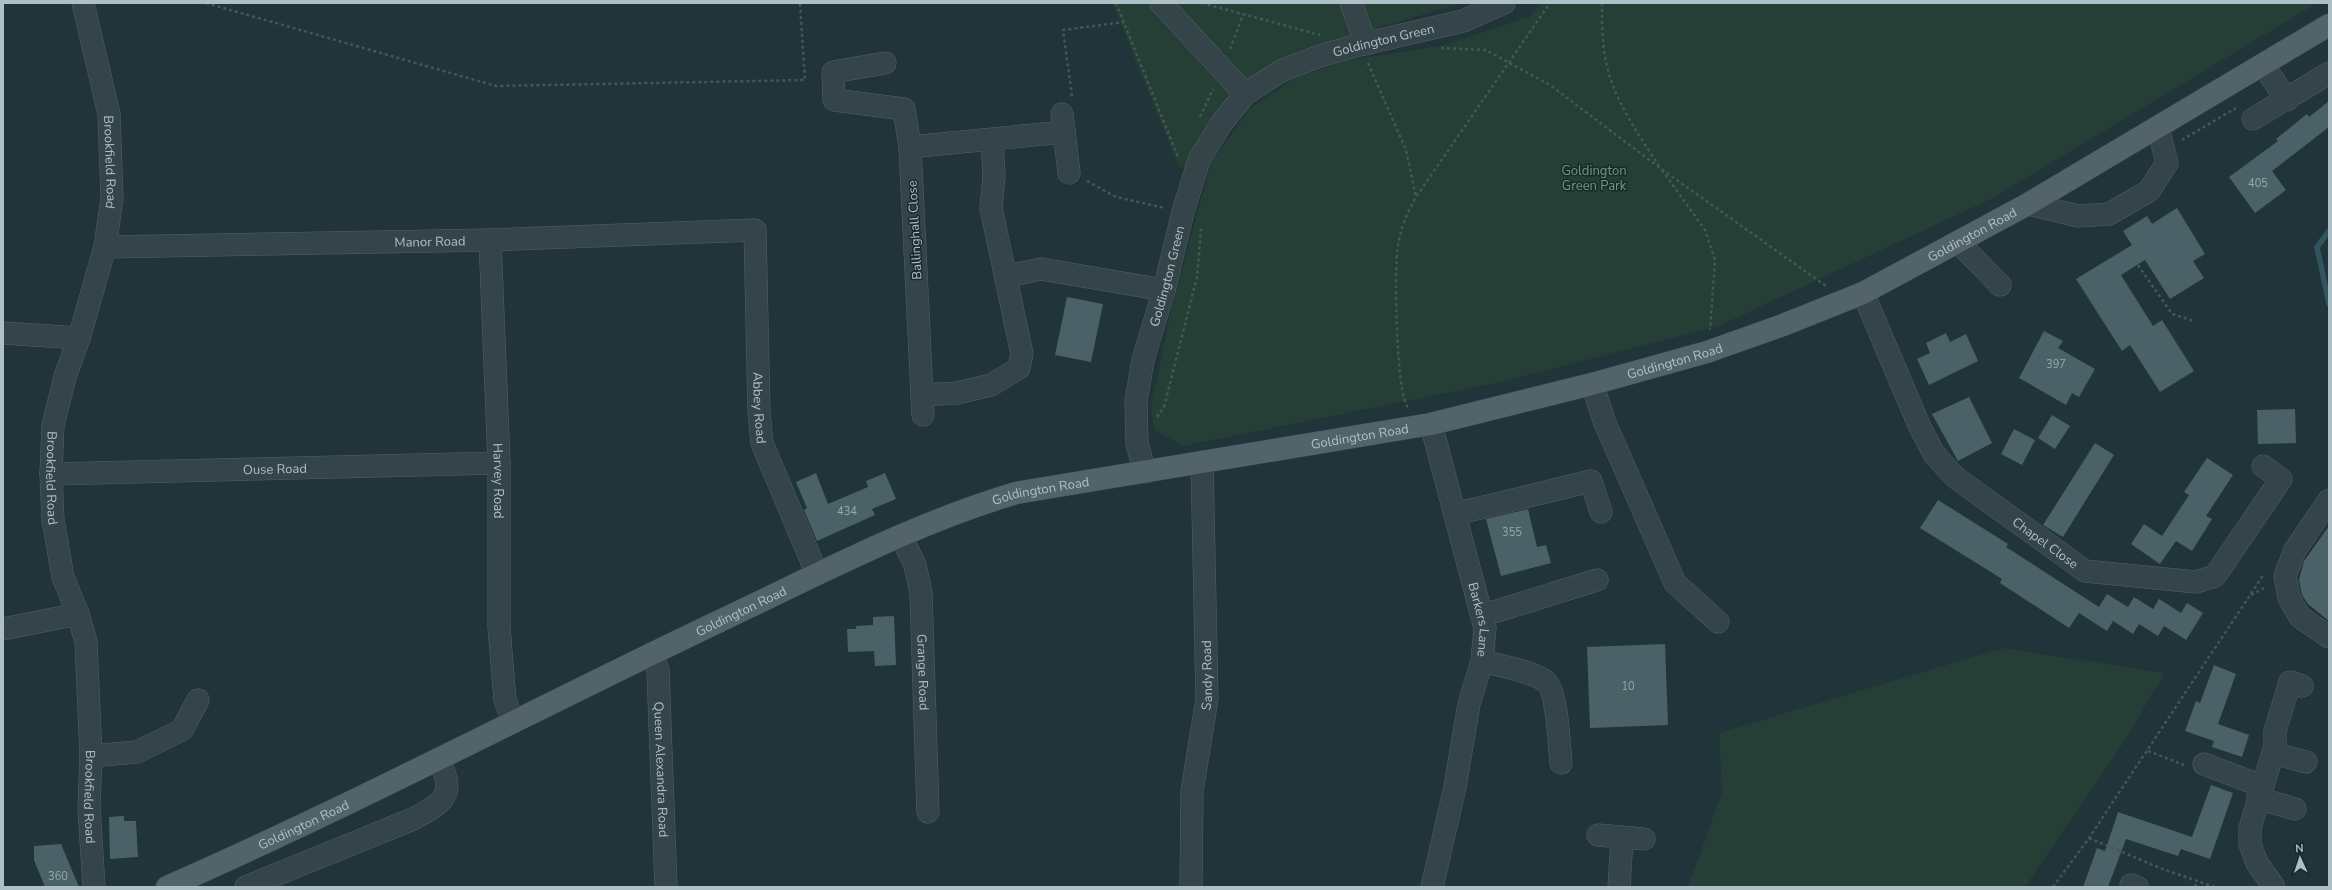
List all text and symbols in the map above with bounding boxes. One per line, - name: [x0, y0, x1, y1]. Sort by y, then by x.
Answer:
- street label: Goldington Green: [1331, 20, 1436, 62]
- street label: Brookfield Road: [99, 115, 120, 210]
- park label: Goldington Green Park: [1561, 162, 1627, 195]
- house number: 405: [2248, 176, 2268, 191]
- street label: Ballinghall Close: [903, 180, 927, 280]
- street label: Goldington Road: [1925, 204, 2020, 267]
- street label: Goldington Green: [1145, 224, 1189, 329]
- street label: Manor Road: [394, 232, 466, 252]
- street label: Goldington Road: [1625, 339, 1725, 384]
- house number: 397: [2046, 357, 2066, 372]
- street label: Abbey Road: [748, 372, 770, 444]
- street label: Goldington Road: [1310, 420, 1410, 454]
- street label: Brookfield Road: [41, 431, 62, 526]
- street label: Harvey Road: [488, 443, 507, 519]
- street label: Ouse Road: [243, 460, 307, 479]
- street label: Goldington Road: [990, 473, 1091, 510]
- house number: 434: [837, 504, 857, 519]
- street label: Chapel Close: [2008, 513, 2082, 573]
- house number: 355: [1502, 525, 1522, 540]
- street label: Barkers Lane: [1463, 580, 1493, 658]
- street label: Goldington Road: [693, 582, 790, 641]
- street label: Grange Road: [912, 634, 933, 711]
- street label: Sandy Road: [1197, 640, 1217, 712]
- house number: 10: [1621, 679, 1635, 694]
- street label: Queen Alexandra Road: [649, 701, 672, 838]
- street label: Brookfield Road: [79, 750, 99, 844]
- street label: Goldington Road: [255, 796, 352, 855]
- north arrow: [2280, 838, 2320, 878]
- text: N: [2295, 841, 2304, 856]
- house number: 360: [48, 869, 68, 884]

